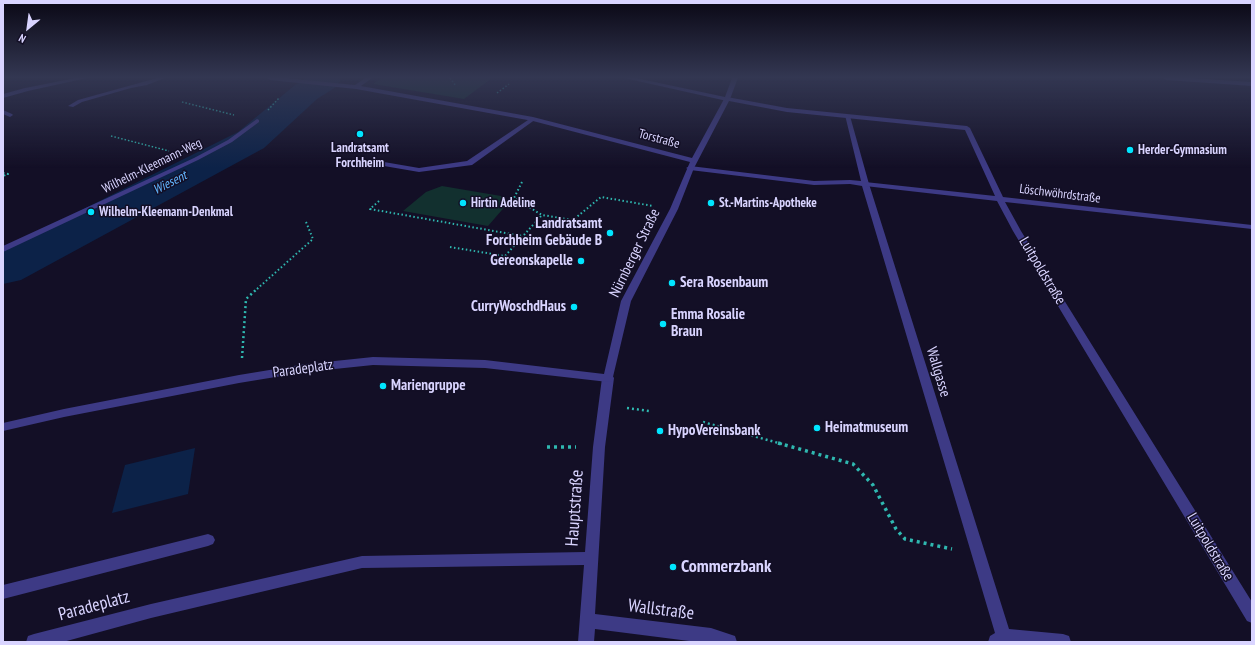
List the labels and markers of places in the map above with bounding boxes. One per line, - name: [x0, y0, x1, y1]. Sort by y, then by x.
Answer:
- marker: Landratsamt Forchheim: [355, 129, 365, 139]
- place label: Landratsamt Forchheim: [331, 140, 389, 171]
- place label: Herder-Gymnasium: [1138, 142, 1227, 158]
- marker: Herder-Gymnasium: [1125, 145, 1135, 155]
- place label: Hirtin Adeline: [471, 195, 536, 211]
- place label: St.-Martins-Apotheke: [719, 195, 817, 211]
- marker: Hirtin Adeline: [458, 198, 468, 208]
- marker: St.-Martins-Apotheke: [706, 198, 716, 208]
- place label: Wilhelm-Kleemann-Denkmal: [99, 204, 233, 220]
- marker: Wilhelm-Kleemann-Denkmal: [86, 207, 96, 217]
- place label: Landratsamt Forchheim Gebäude B: [486, 215, 602, 250]
- marker: Landratsamt Forchheim Gebäude B: [605, 228, 615, 238]
- place label: Gereonskapelle: [490, 252, 573, 270]
- marker: Gereonskapelle: [576, 256, 586, 266]
- place label: Sera Rosenbaum: [680, 274, 768, 292]
- marker: Sera Rosenbaum: [667, 278, 677, 288]
- place label: CurryWoschdHaus: [471, 298, 566, 316]
- marker: CurryWoschdHaus: [569, 302, 579, 312]
- place label: Emma Rosalie Braun: [671, 306, 745, 341]
- marker: Emma Rosalie Braun: [658, 319, 668, 329]
- place label: Mariengruppe: [391, 377, 466, 395]
- marker: Mariengruppe: [378, 381, 388, 391]
- place label: Heimatmuseum: [825, 419, 908, 437]
- place label: HypoVereinsbank: [668, 422, 760, 440]
- marker: Heimatmuseum: [812, 423, 822, 433]
- marker: HypoVereinsbank: [655, 426, 665, 436]
- place label: Commerzbank: [681, 556, 771, 578]
- marker: Commerzbank: [668, 562, 678, 572]

